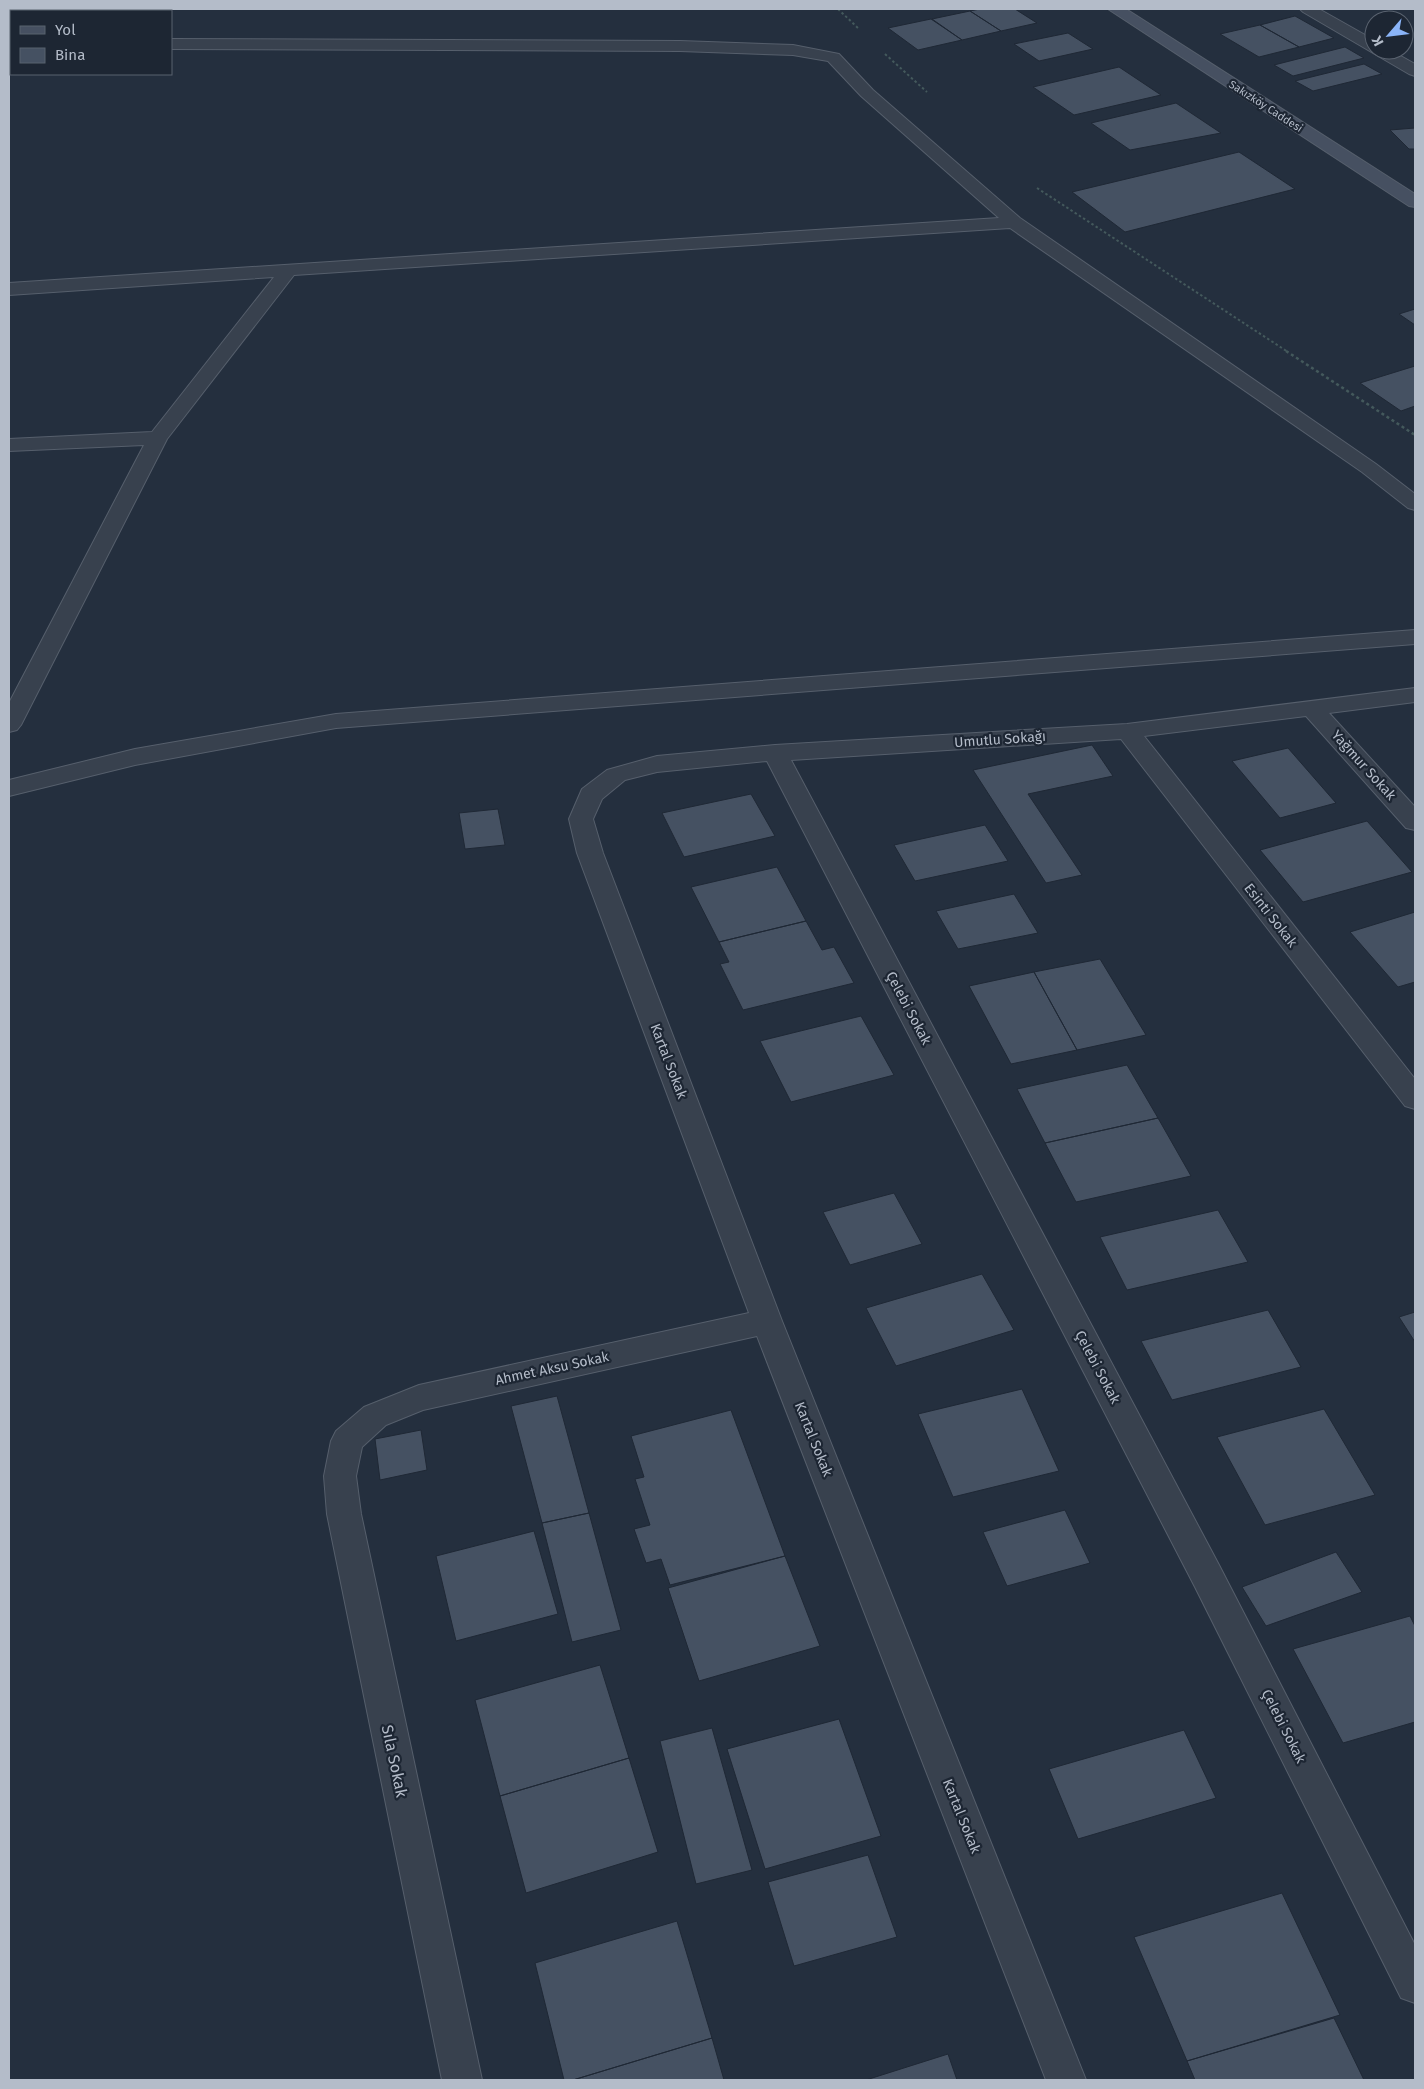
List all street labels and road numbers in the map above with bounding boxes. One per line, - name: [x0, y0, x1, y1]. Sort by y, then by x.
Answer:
- street label: Sakızköy Caddesi: [1226, 78, 1305, 135]
- street label: Yağmur Sokak: [1328, 727, 1400, 804]
- street label: Umutlu Sokağı: [954, 728, 1046, 751]
- street label: Esinti Sokak: [1240, 880, 1301, 951]
- street label: Çelebi Sokak: [882, 969, 935, 1048]
- street label: Kartal Sokak: [646, 1021, 691, 1102]
- street label: Çelebi Sokak: [1071, 1328, 1124, 1407]
- street label: Ahmet Aksu Sokak: [494, 1348, 611, 1389]
- street label: Kartal Sokak: [791, 1399, 837, 1480]
- street label: Çelebi Sokak: [1258, 1687, 1310, 1767]
- street label: Sıla Sokak: [378, 1723, 412, 1800]
- street label: Kartal Sokak: [939, 1776, 985, 1857]

